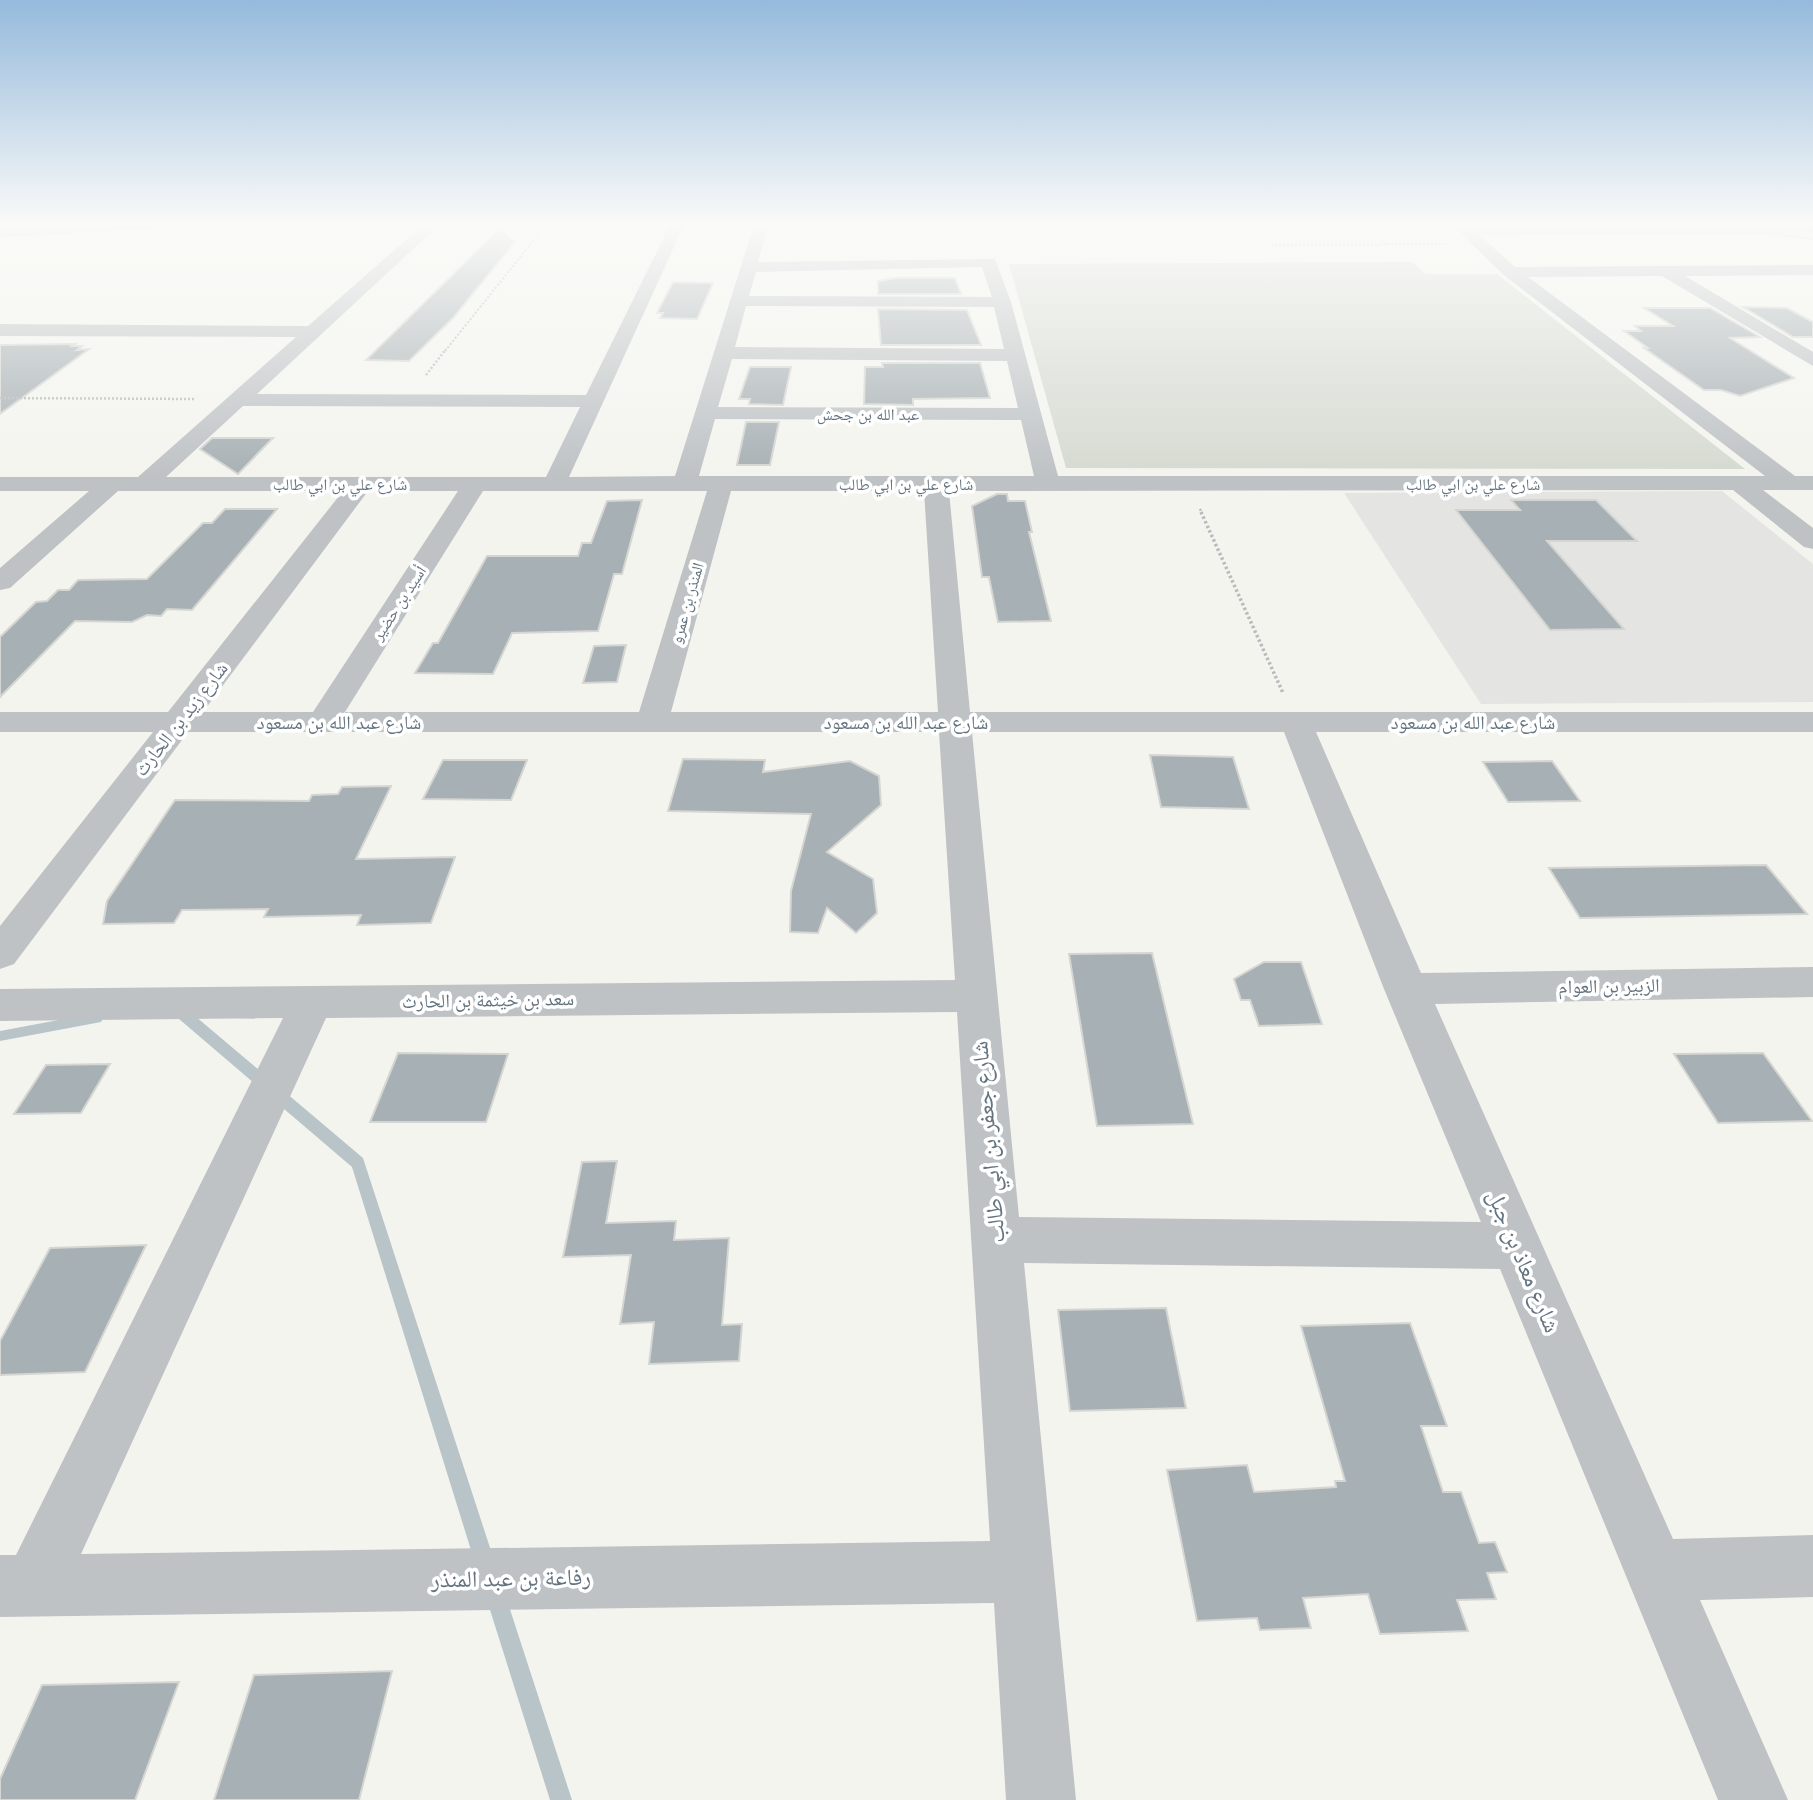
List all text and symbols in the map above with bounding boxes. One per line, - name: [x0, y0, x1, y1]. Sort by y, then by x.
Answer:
- street label: عبد الله بن جحش: [817, 404, 919, 425]
- street label: شارع علي بن ابي طالب: [273, 474, 407, 497]
- street label: شارع علي بن ابي طالب: [839, 474, 973, 497]
- street label: شارع علي بن ابي طالب: [1406, 474, 1540, 497]
- street label: المنذر بن عمرو: [665, 560, 709, 646]
- street label: أسيد بن حضير: [367, 562, 431, 645]
- street label: شارع زيد بن الحارث: [129, 657, 233, 781]
- street label: شارع عبد الله بن مسعود: [257, 710, 421, 735]
- street label: شارع عبد الله بن مسعود: [824, 710, 988, 735]
- street label: شارع عبد الله بن مسعود: [1391, 710, 1555, 735]
- street label: الزبير بن العوام: [1558, 973, 1660, 1000]
- street label: سعد بن خيثمة بن الحارث: [402, 986, 574, 1014]
- street label: شارع جعفر بن ابي طالب: [964, 1039, 1016, 1244]
- street label: شارع معاذ بن جبل: [1480, 1185, 1568, 1337]
- street label: رفاعة بن عبد المنذر: [430, 1562, 591, 1594]

